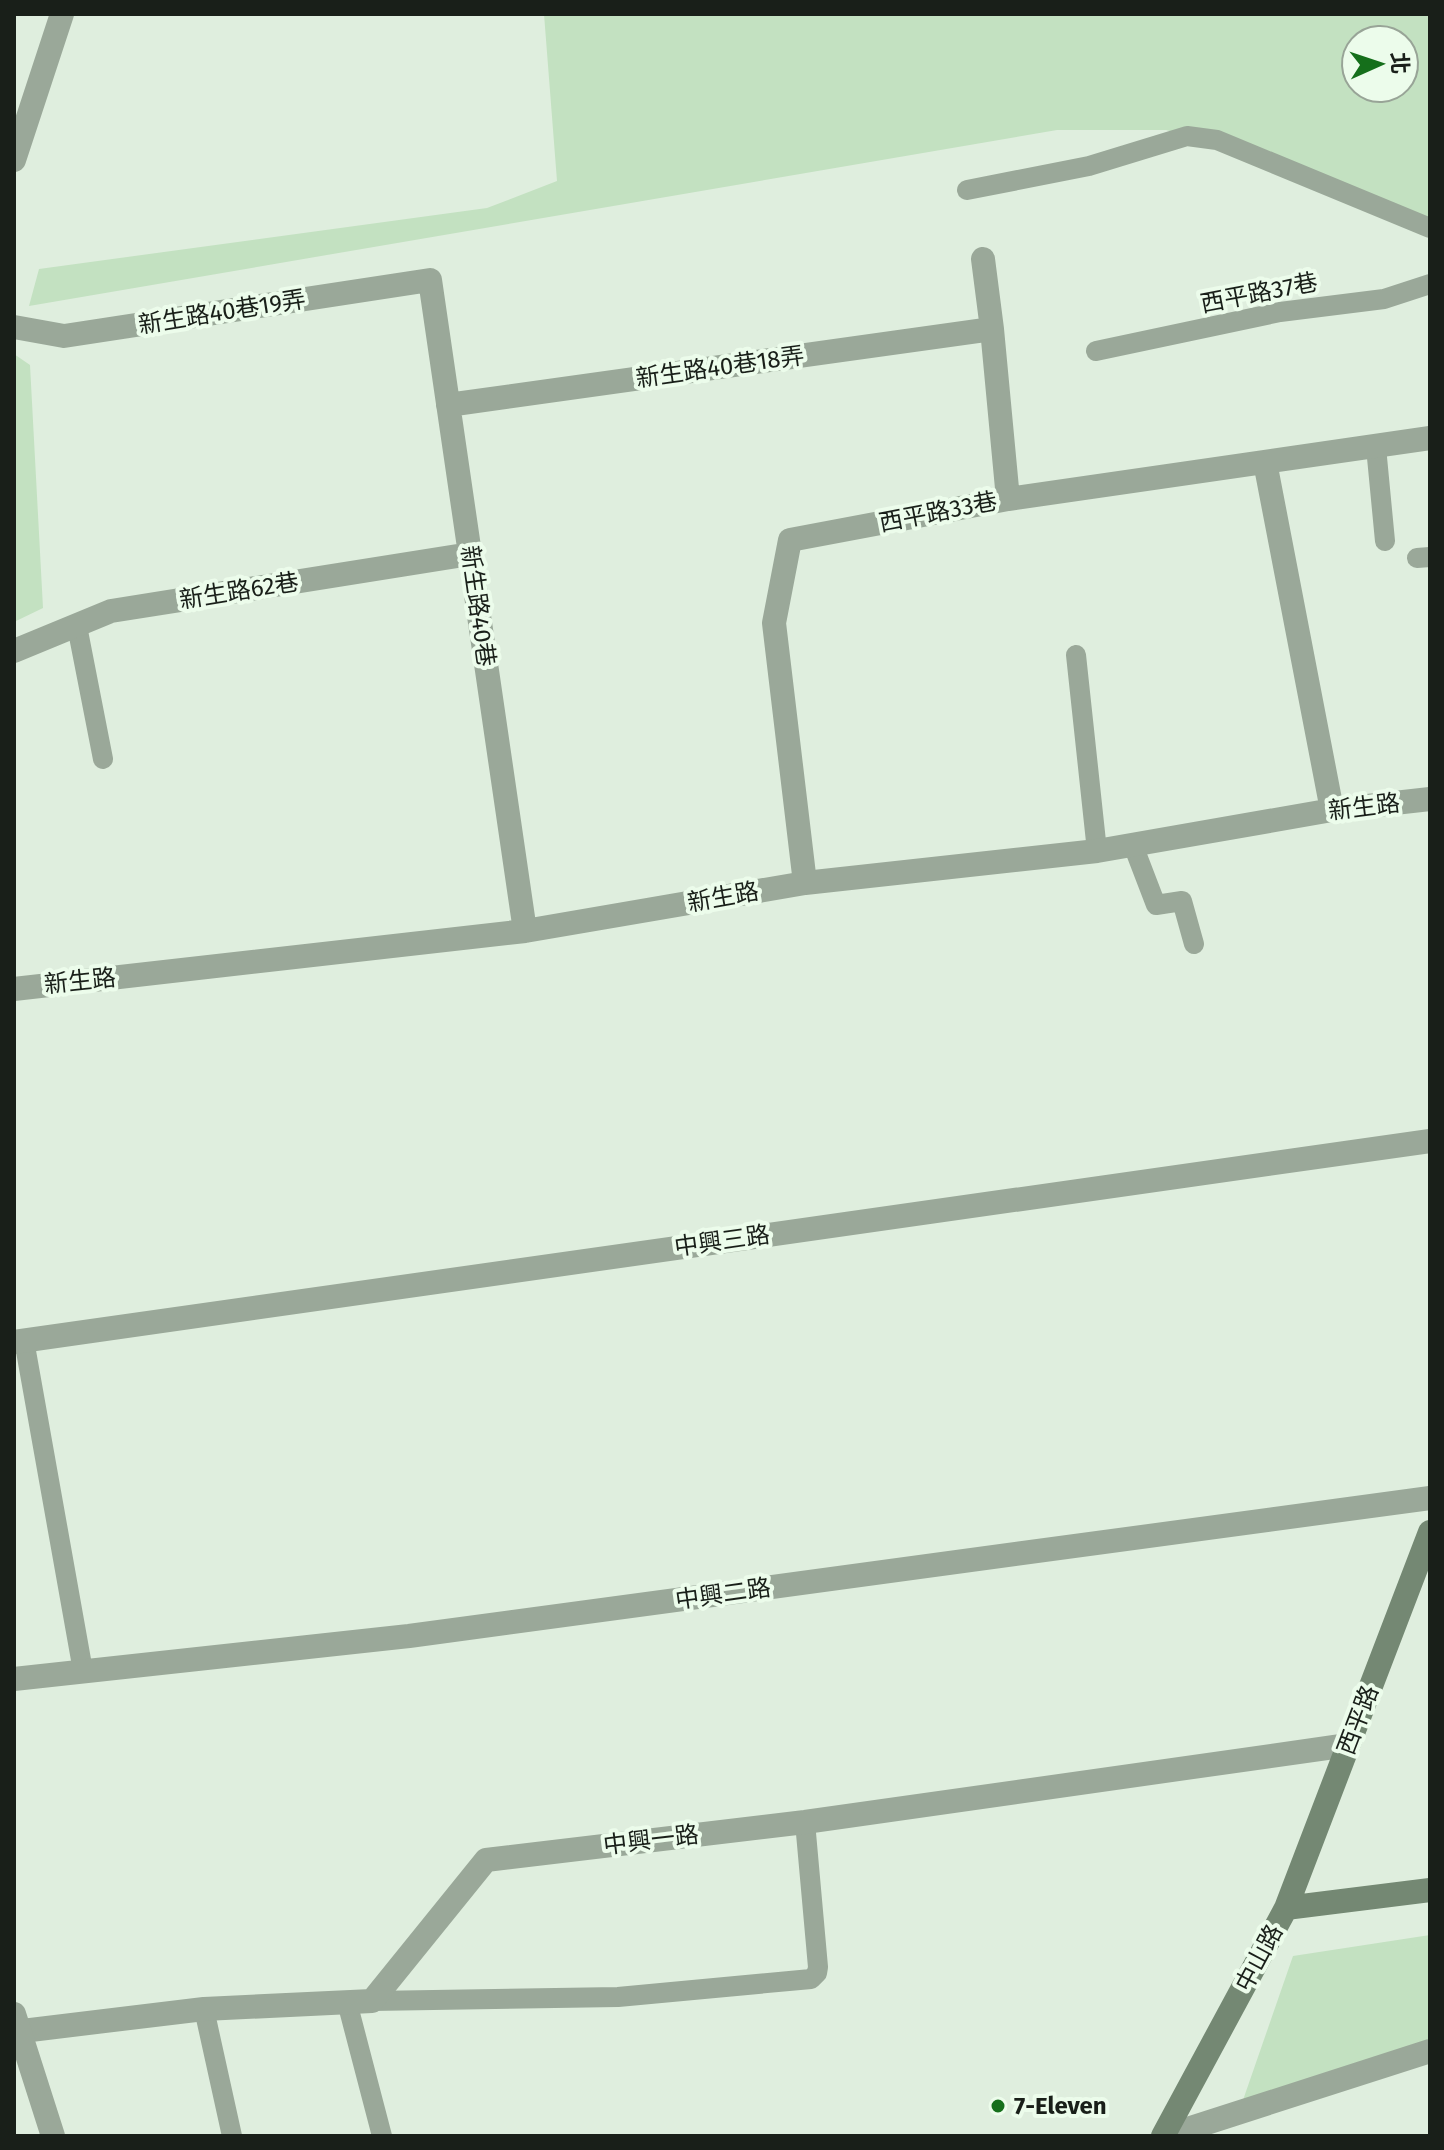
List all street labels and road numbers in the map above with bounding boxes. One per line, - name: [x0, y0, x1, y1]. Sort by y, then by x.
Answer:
- street label: 西平路37巷: [1198, 268, 1320, 318]
- street label: 新生路40巷19弄: [136, 285, 308, 339]
- street label: 新生路40巷18弄: [634, 341, 806, 393]
- street label: 西平路33巷: [876, 487, 1000, 537]
- street label: 新生路40巷: [456, 544, 500, 668]
- street label: 新生路62巷: [177, 568, 301, 614]
- street label: 新生路: [1327, 789, 1401, 825]
- street label: 新生路: [685, 877, 761, 917]
- street label: 新生路: [43, 963, 117, 999]
- street label: 中興三路: [673, 1220, 771, 1262]
- street label: 中興二路: [674, 1573, 772, 1615]
- street label: 西平路: [1332, 1681, 1384, 1759]
- street label: 中興一路: [602, 1820, 700, 1860]
- street label: 中山路: [1230, 1920, 1288, 1996]

